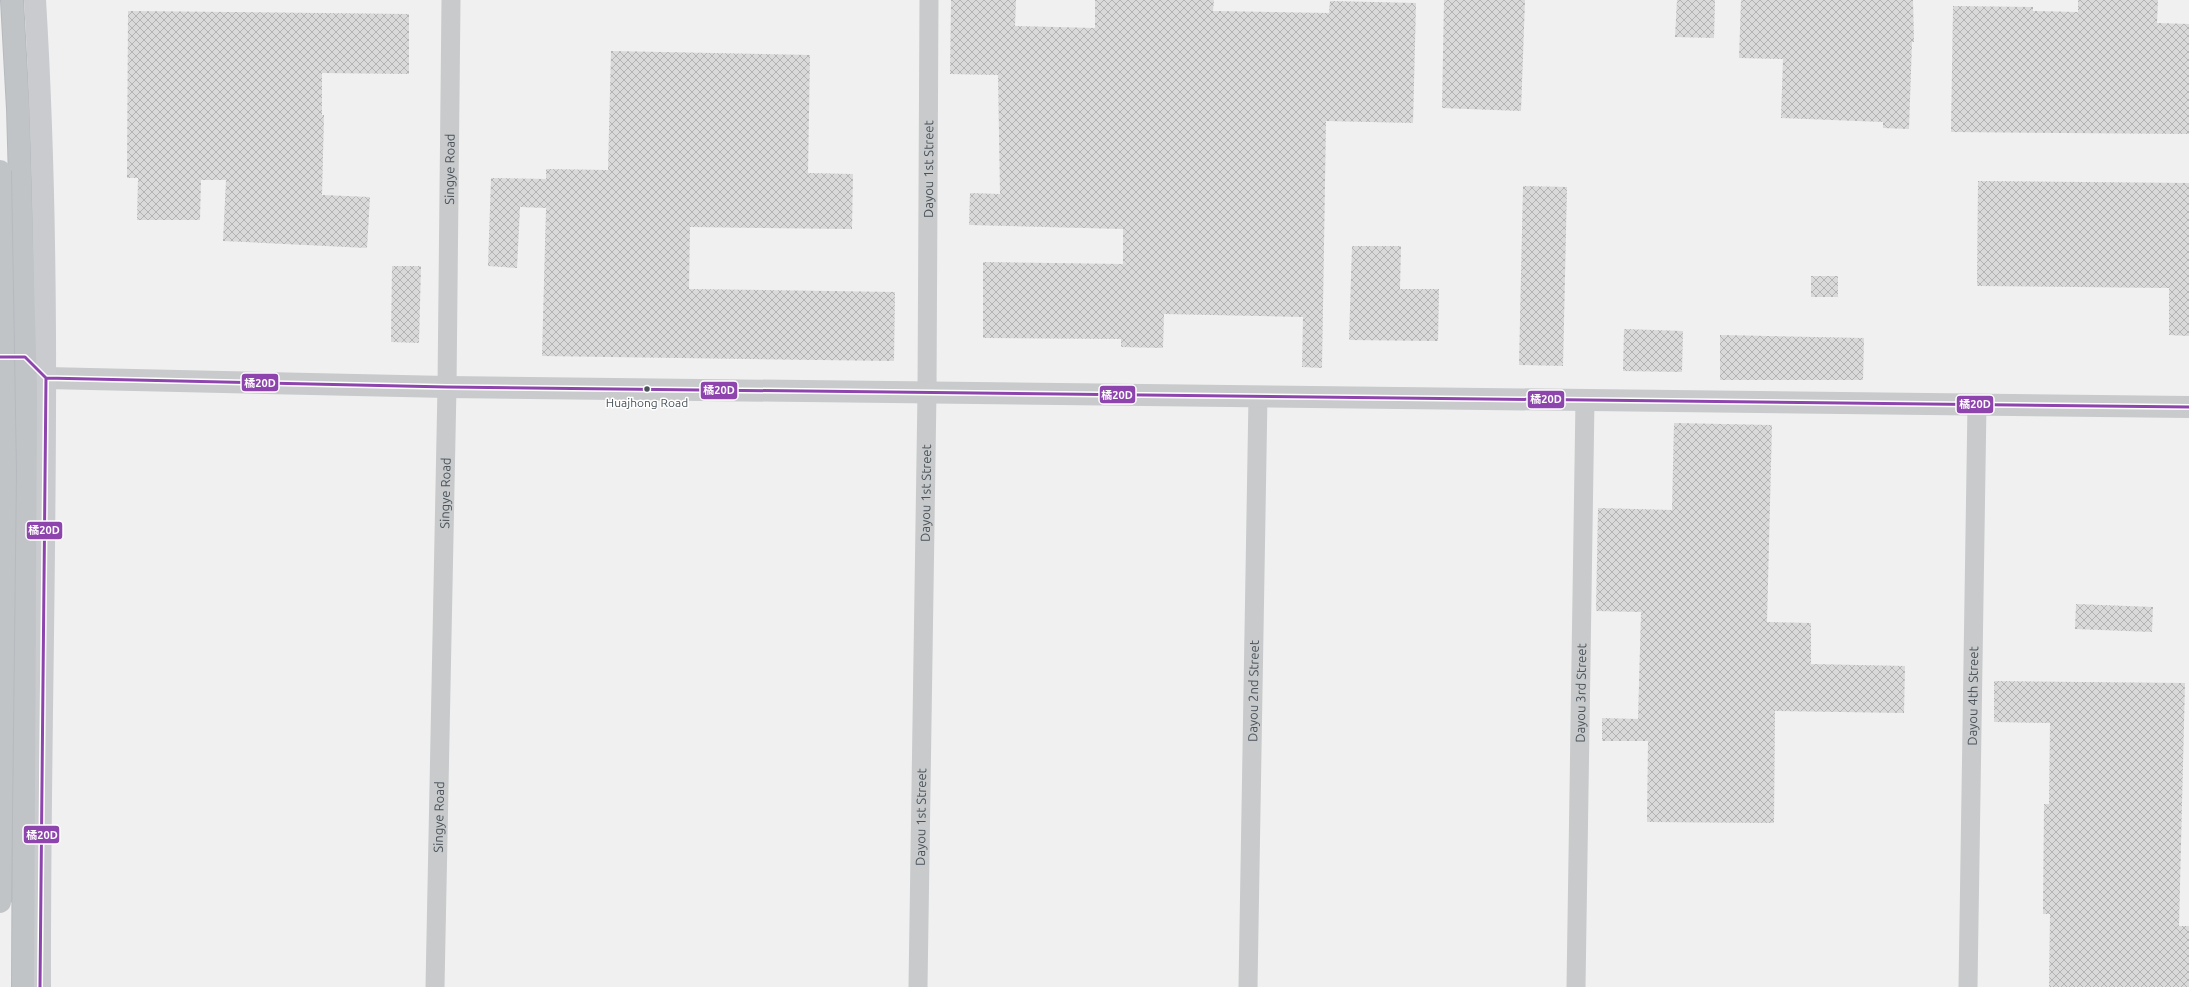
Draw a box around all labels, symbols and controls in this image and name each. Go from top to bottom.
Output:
street label: Dayou 1st Street [921,120,935,218]
street label: Singye Road [442,133,457,205]
line badge: 橘20D [241,373,279,392]
text: 橘20D [244,377,276,389]
line badge: 橘20D [700,381,738,400]
marker: Huajhong Road [642,384,652,394]
text: 橘20D [703,384,735,396]
line badge: 橘20D [1099,385,1136,404]
text: 橘20D [1101,389,1133,401]
line badge: 橘20D [1527,390,1565,409]
text: 橘20D [1530,393,1562,405]
line badge: 橘20D [1956,395,1994,414]
place label: Huajhong Road [606,396,688,409]
text: 橘20D [1959,398,1991,410]
street label: Dayou 1st Street [918,444,933,542]
street label: Singye Road [437,457,453,529]
line badge: 橘20D [26,521,63,540]
text: 橘20D [28,524,60,536]
street label: Dayou 2nd Street [1245,640,1261,742]
street label: Dayou 3rd Street [1573,643,1588,743]
street label: Dayou 4th Street [1965,646,1980,746]
street label: Dayou 1st Street [913,768,928,866]
street label: Singye Road [431,781,446,853]
line badge: 橘20D [23,825,60,844]
text: 橘20D [26,829,58,841]

